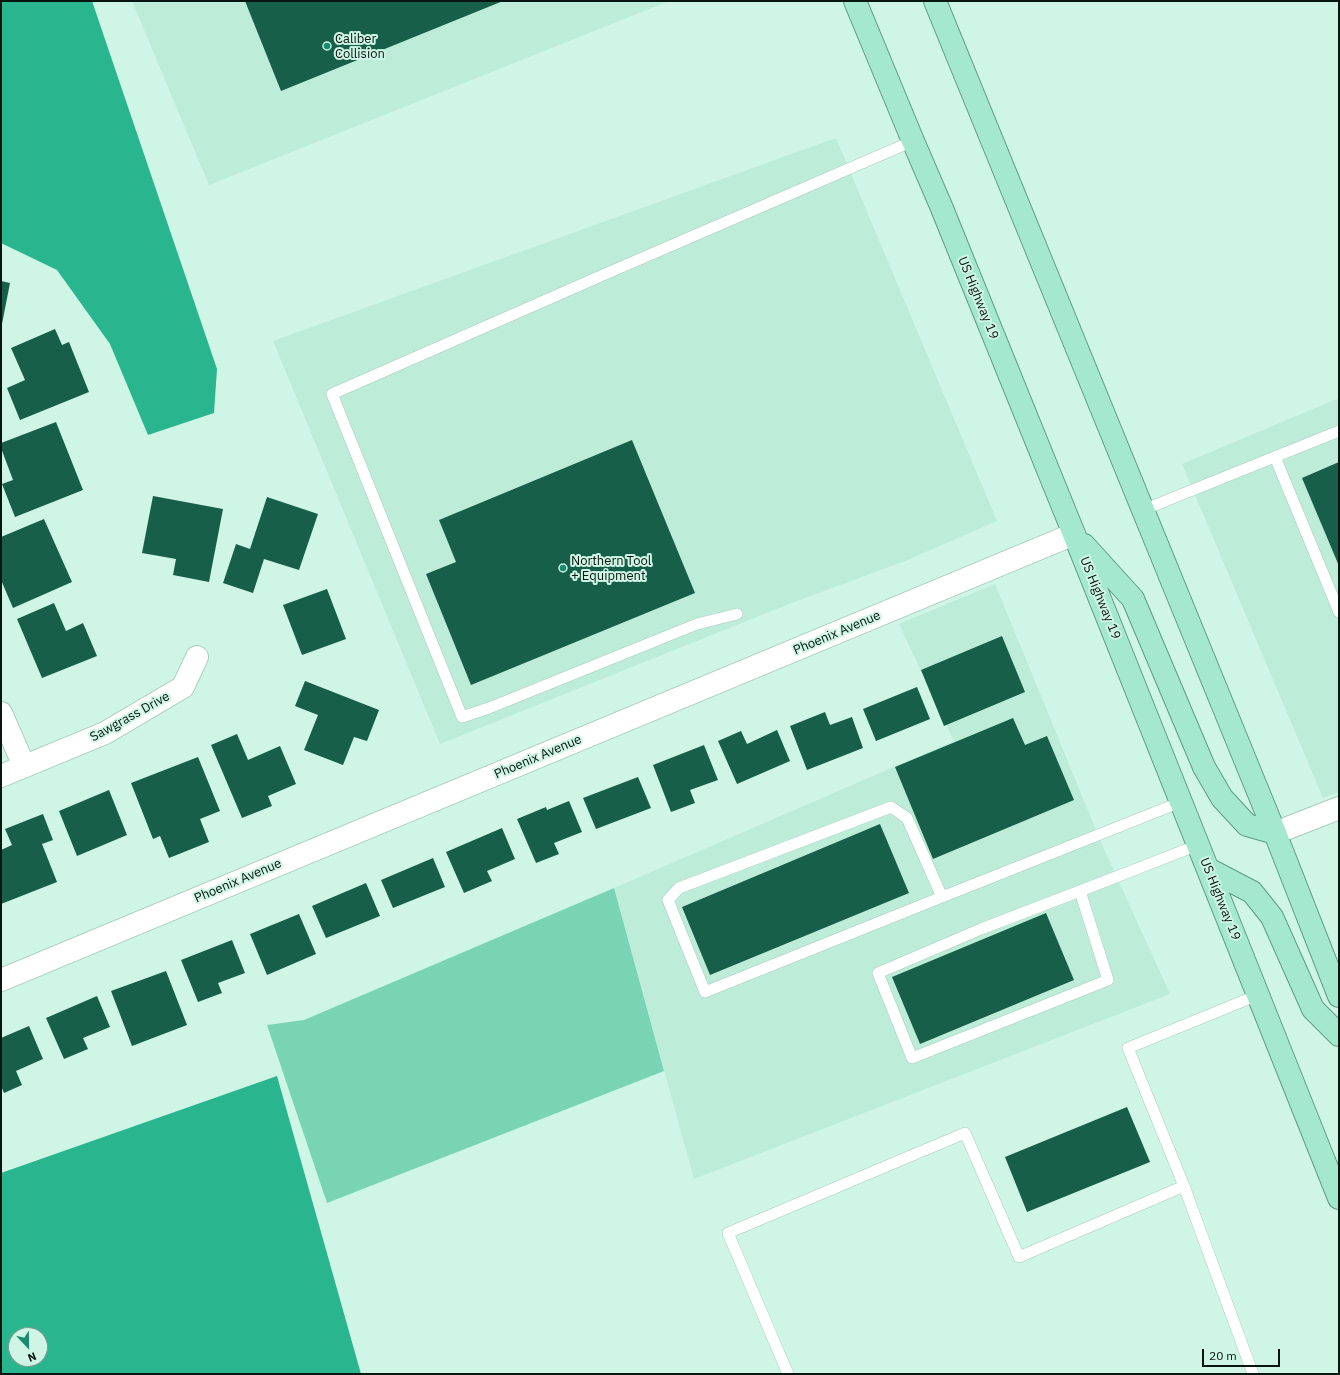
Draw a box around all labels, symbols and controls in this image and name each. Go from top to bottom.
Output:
place label: Caliber Collision [335,31,385,62]
marker: Caliber Collision [322,41,332,51]
street label: US Highway 19 [954,254,1002,342]
place label: Northern Tool + Equipment [571,553,651,584]
street label: US Highway 19 [1076,554,1124,642]
marker: Northern Tool + Equipment [558,563,568,573]
street label: Phoenix Avenue [791,608,883,658]
street label: Sawgrass Drive [87,689,173,745]
street label: Phoenix Avenue [492,732,584,782]
street label: US Highway 19 [1196,855,1244,943]
street label: Phoenix Avenue [192,856,284,906]
north arrow [8,1327,48,1367]
scale bar [1204,1341,1282,1367]
text: 20 m [1209,1348,1237,1363]
text: N [26,1349,38,1365]

